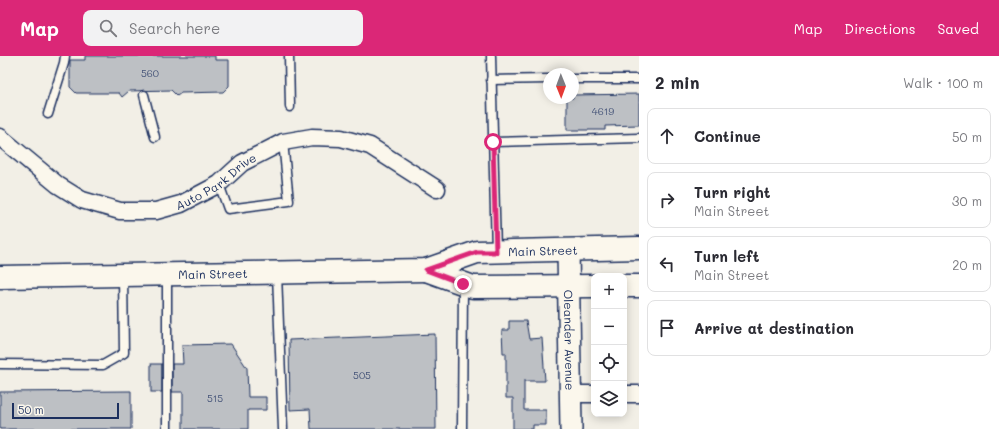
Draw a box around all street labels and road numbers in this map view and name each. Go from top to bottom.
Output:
street label: Auto Park Drive [174,149,259,213]
street label: Main Street [508,242,578,259]
street label: Main Street [178,265,248,282]
street label: Oleander Avenue [561,290,578,390]

